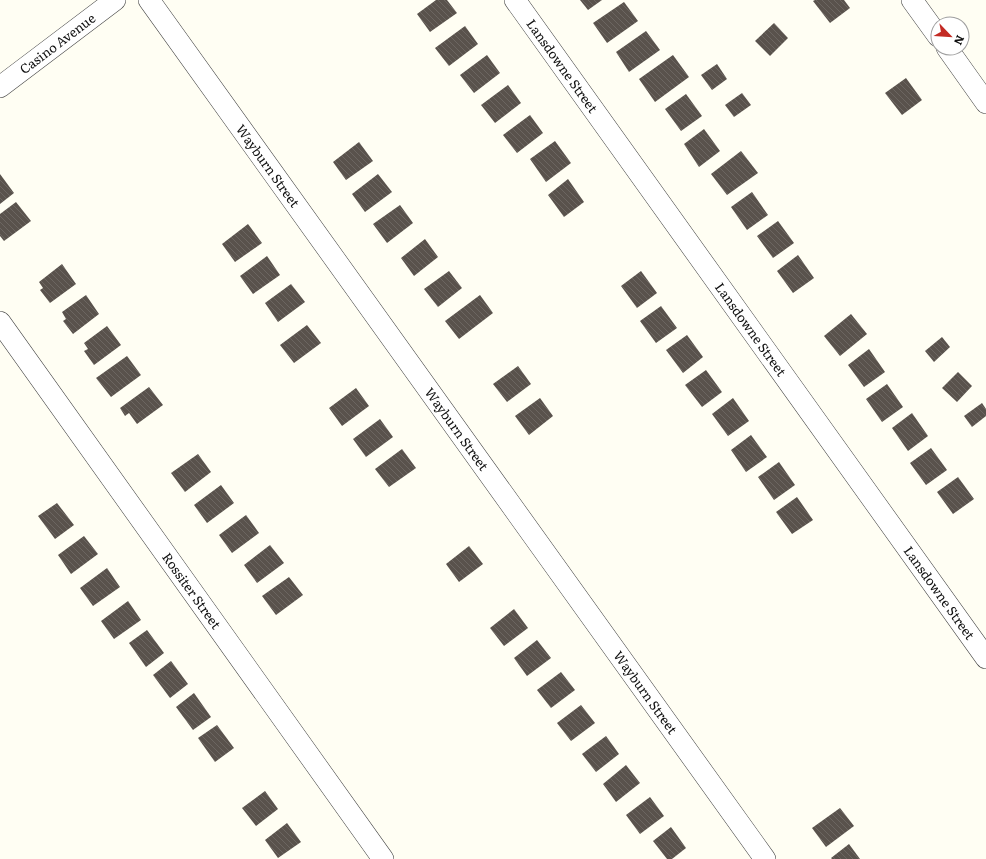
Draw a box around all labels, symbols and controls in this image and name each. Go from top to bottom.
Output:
street label: Casino Avenue [15,8,99,78]
street label: Lansdowne Street [522,15,603,117]
north arrow [930,16,970,56]
text: N [951,33,969,48]
street label: Wayburn Street [232,120,305,212]
street label: Lansdowne Street [711,278,792,380]
street label: Wayburn Street [421,383,494,475]
street label: Lansdowne Street [900,542,980,644]
street label: Rossiter Street [158,548,226,633]
street label: Wayburn Street [610,647,683,738]

